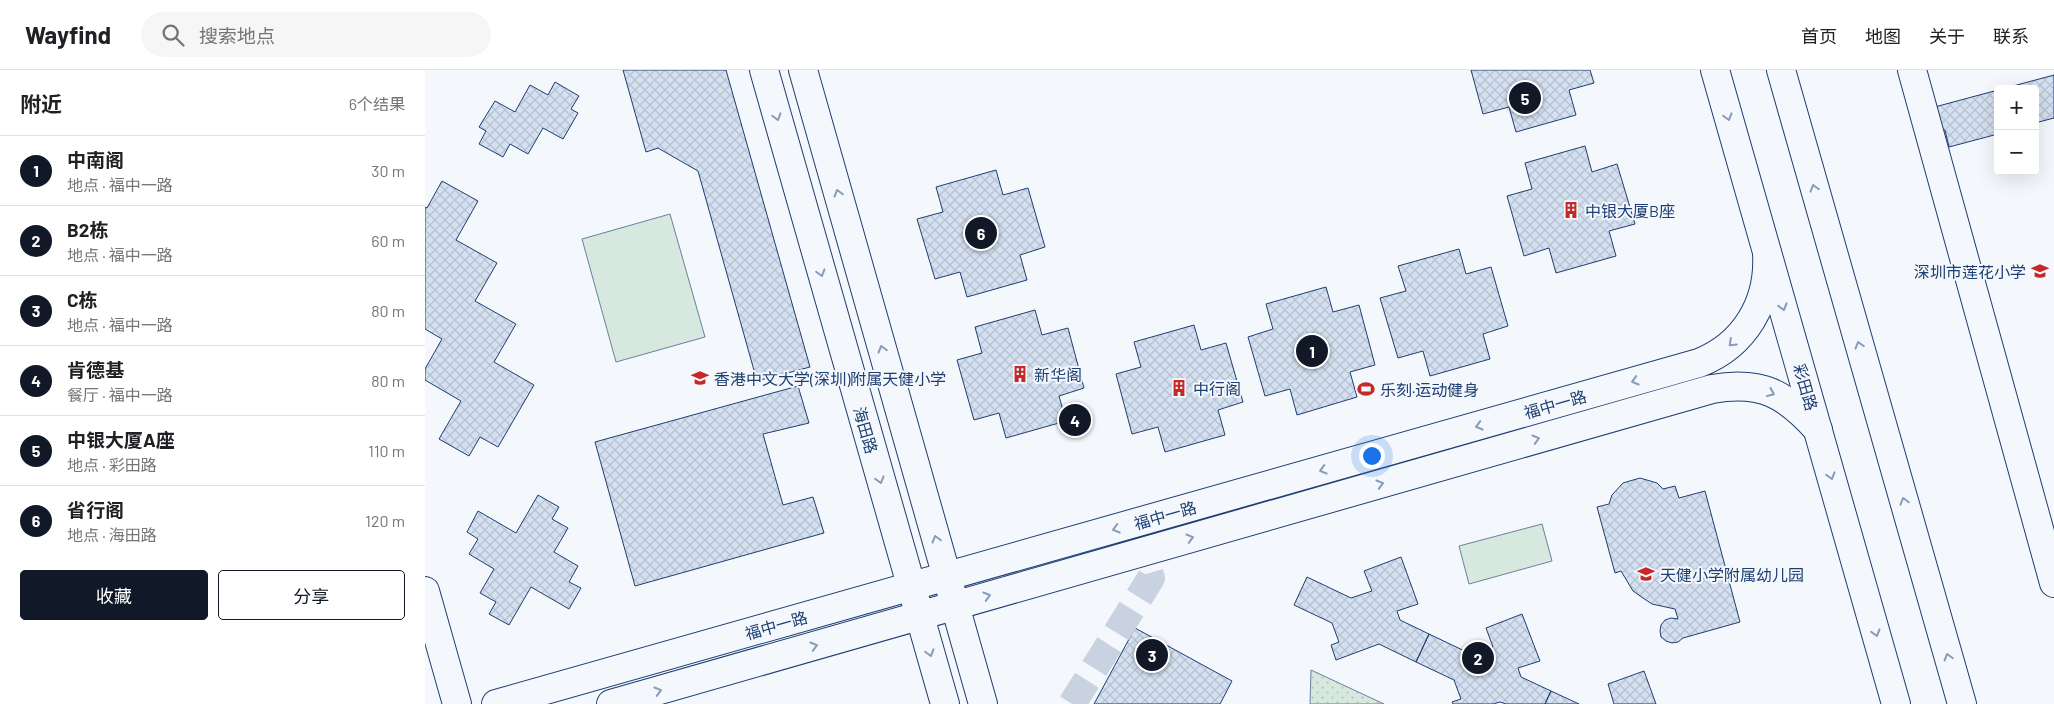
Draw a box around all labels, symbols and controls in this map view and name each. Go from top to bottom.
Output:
search box [141,12,491,57]
text: Wayfind [25,20,111,49]
icon: search [159,21,187,49]
text: 搜索地点 [199,24,275,47]
text: 首页 [1801,25,1837,47]
text: 地图 [1865,25,1901,47]
text: 关于 [1929,25,1965,47]
text: 联系 [1993,25,2029,47]
pin: 5 [1509,79,1541,117]
map controls [1994,85,2039,175]
button: + [1994,85,2039,130]
text: 附近 [20,91,62,116]
text: 6个结果 [349,94,405,113]
one-way arrow [771,112,781,120]
one-way arrow [1723,112,1733,120]
button: − [1994,130,2039,175]
text: 中南阁 [67,148,124,171]
text: 1 [33,161,39,180]
text: 30 m [371,161,405,180]
text: 地点 · 福中一路 [67,175,173,194]
one-way arrow [1810,185,1820,193]
one-way arrow [833,190,843,198]
building icon: 中银大厦B座 [1561,200,1581,220]
place label: 中银大厦B座 [1585,201,1675,220]
pin: 6 [965,214,997,252]
text: B2栋 [67,218,108,241]
text: 2 [32,231,40,250]
text: 60 m [371,231,405,250]
text: 地点 · 福中一路 [67,245,173,264]
school or university icon: 深圳市莲花小学 [2030,261,2050,281]
place label: 深圳市莲花小学 [1914,262,2026,281]
one-way arrow [816,269,826,277]
text: C栋 [67,288,98,311]
text: 3 [32,301,40,320]
text: 80 m [371,301,405,320]
one-way arrow [1777,302,1787,310]
text: 地点 · 福中一路 [67,315,173,334]
pin: 1 [1296,332,1328,370]
one-way arrow [1729,337,1738,346]
one-way arrow [1854,340,1865,349]
one-way arrow [878,346,888,354]
text: 肯德基 [67,358,124,381]
street label: 彩田路 [1790,361,1822,413]
building icon: 新华阁 [1010,364,1030,384]
place label: 新华阁 [1034,365,1082,384]
school or university icon: 香港中文大学(深圳)附属天健小学 [690,368,710,388]
place label: 香港中文大学(深圳)附属天健小学 [714,369,946,388]
text: 4 [31,371,41,390]
text: 80 m [371,371,405,390]
one-way arrow [1632,376,1640,386]
building icon: 中行阁 [1169,378,1189,398]
place label: 中行阁 [1193,379,1241,398]
sports icon: 乐刻·运动健身 [1356,379,1376,399]
place label: 乐刻·运动健身 [1380,380,1479,399]
text: 餐厅 · 福中一路 [67,385,173,404]
street label: 福中一路 [1522,386,1588,422]
one-way arrow [1766,386,1775,397]
pin: 4 [1059,401,1091,439]
street label: 海田路 [850,404,882,456]
one-way arrow [1475,420,1484,430]
text: 中银大厦A座 [67,428,175,451]
one-way arrow [1532,434,1540,444]
text: 5 [32,441,40,460]
text: 110 m [368,441,405,460]
your location [1359,443,1385,469]
text: 地点 · 彩田路 [67,455,157,474]
one-way arrow [1318,464,1327,475]
one-way arrow [1826,472,1836,480]
one-way arrow [875,475,885,483]
one-way arrow [1376,479,1384,489]
street label: 福中一路 [1132,497,1198,533]
one-way arrow [1899,497,1909,505]
text: 省行阁 [67,498,124,521]
text: 6 [32,511,40,530]
text: 120 m [365,511,405,530]
one-way arrow [1112,523,1120,533]
text: 地点 · 海田路 [67,525,157,544]
one-way arrow [1186,533,1195,544]
one-way arrow [932,536,942,544]
school or university icon: 天健小学附属幼儿园 [1636,564,1656,584]
place label: 天健小学附属幼儿园 [1660,565,1804,584]
button: 收藏 [20,570,208,620]
button: 分享 [218,570,405,620]
one-way arrow [983,592,991,602]
street label: 福中一路 [743,607,809,643]
one-way arrow [1870,628,1880,636]
pin: 3 [1136,636,1168,674]
pin: 2 [1462,639,1494,677]
one-way arrow [810,641,818,651]
one-way arrow [924,648,934,657]
one-way arrow [1944,654,1954,662]
one-way arrow [654,686,662,696]

